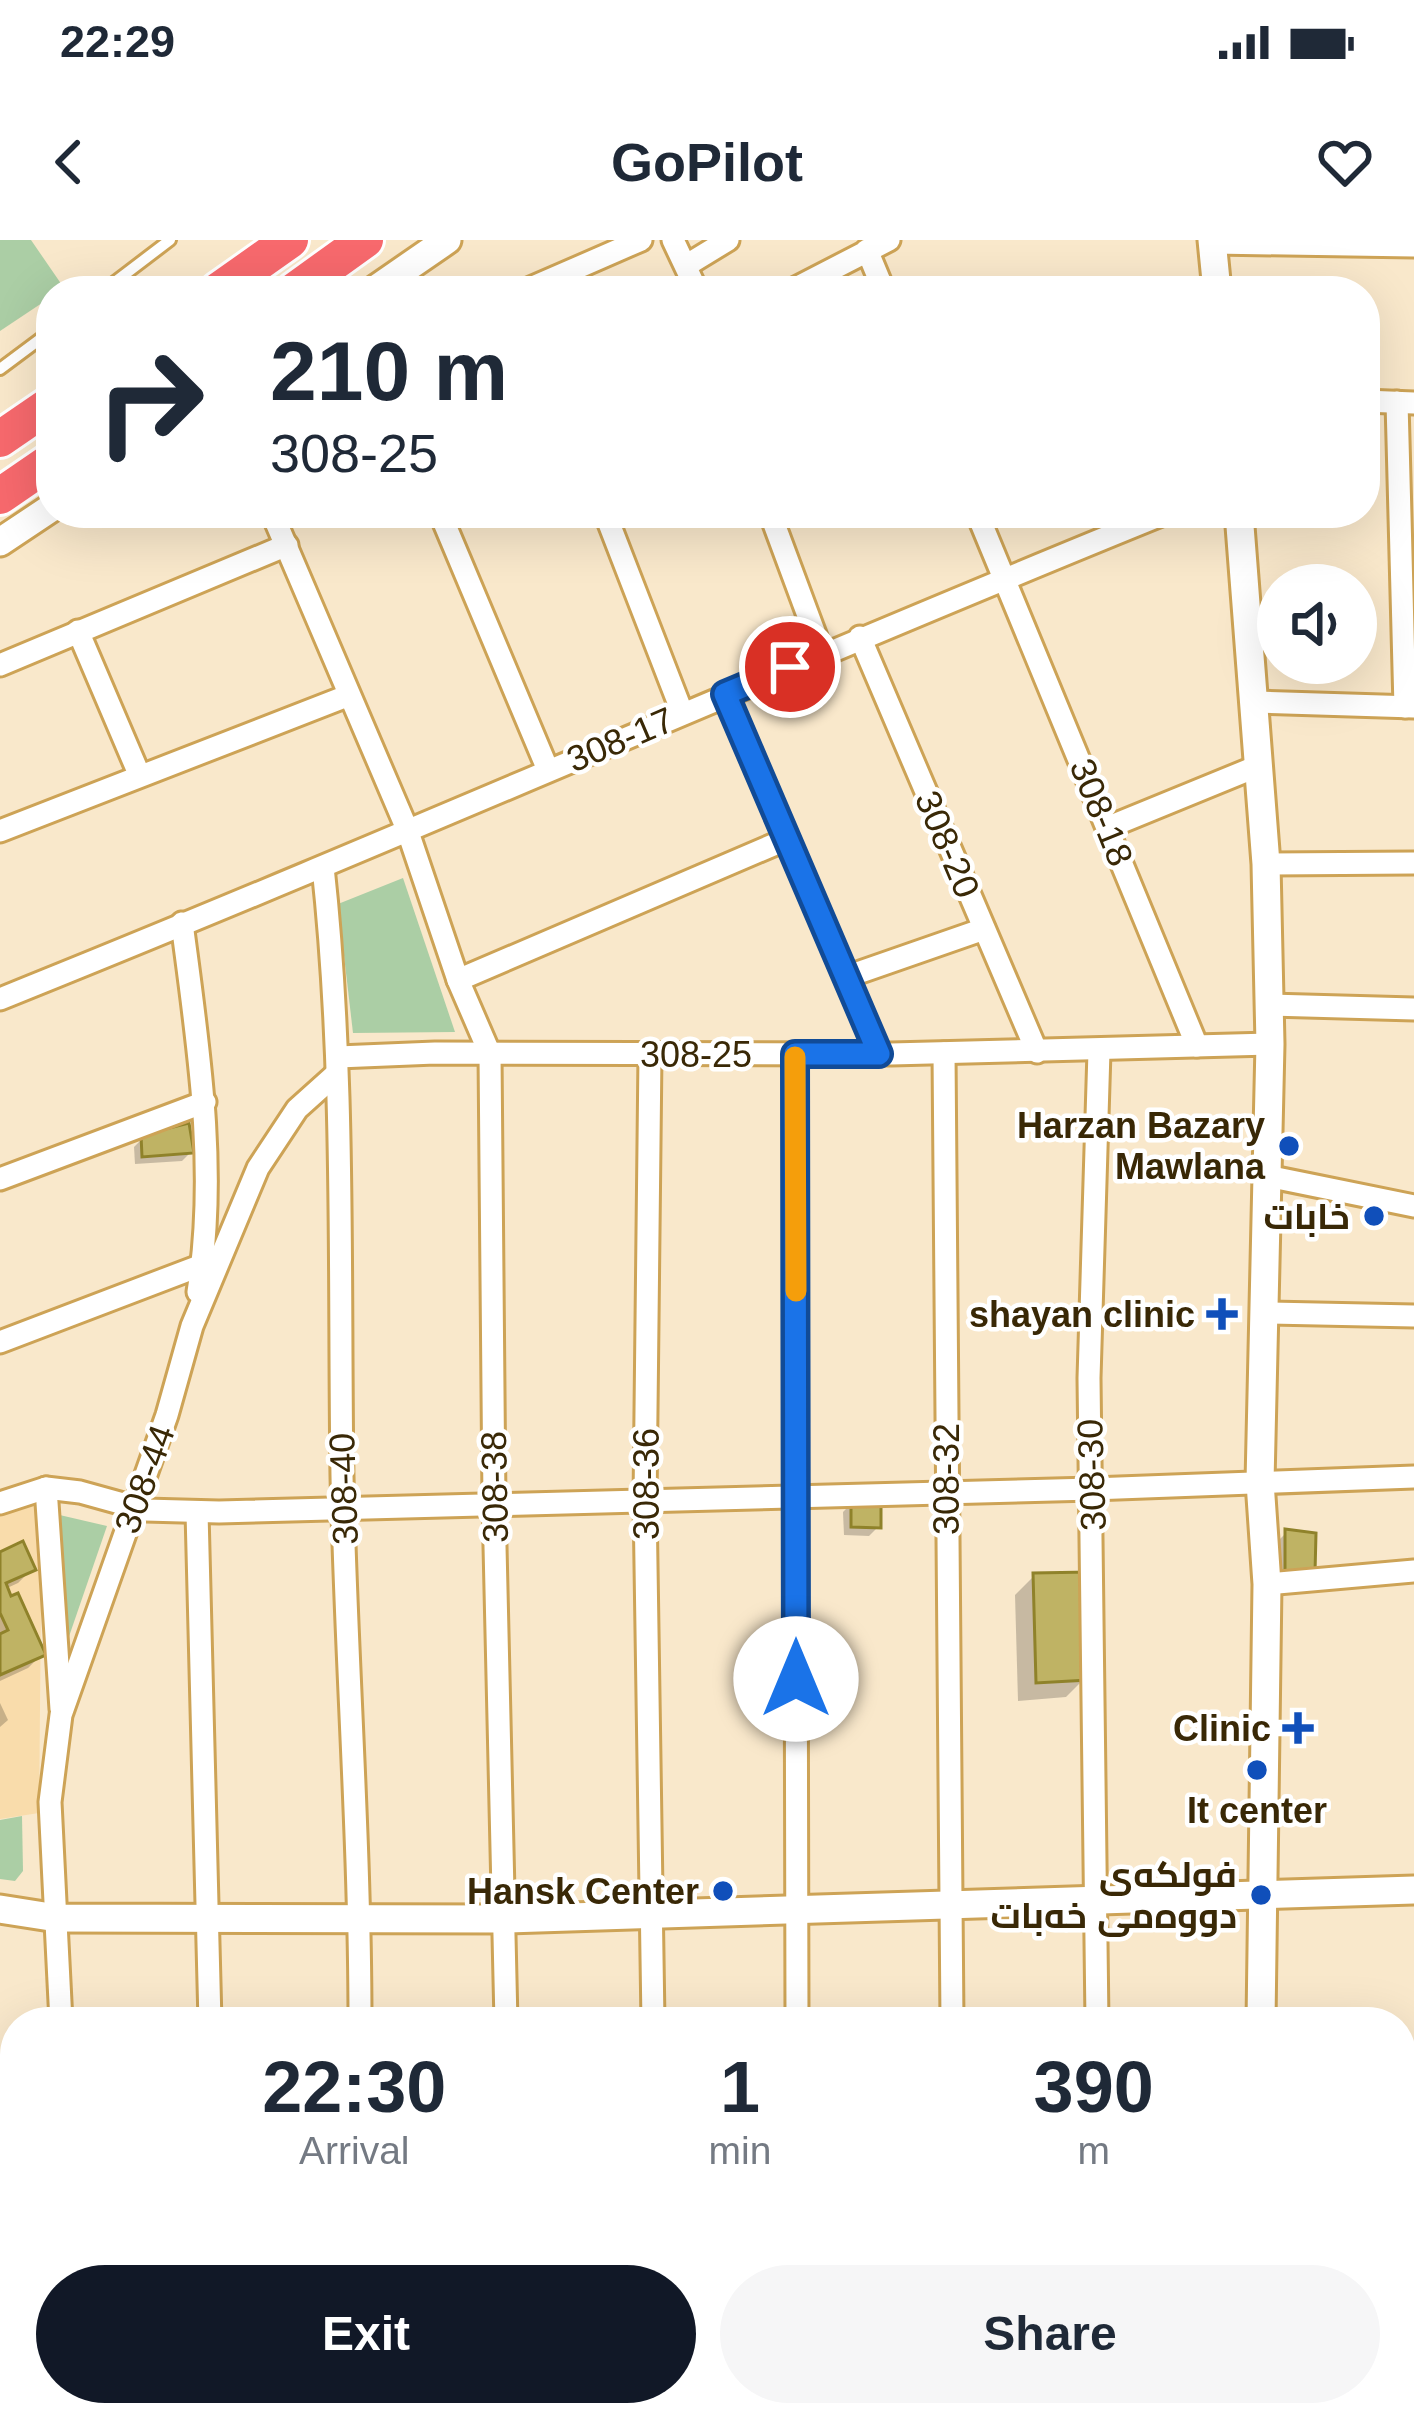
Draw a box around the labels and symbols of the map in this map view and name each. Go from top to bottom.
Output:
pin [739,616,841,718]
street label: 308-17 [561,699,680,780]
street label: 308-18 [1062,753,1142,872]
street label: 308-20 [907,785,988,904]
street label: 308-25 [640,1034,752,1075]
place label: Harzan Bazary Mawlana [1017,1105,1266,1187]
marker: Harzan Bazary Mawlana [1276,1133,1302,1159]
place label: خابات [1264,1196,1350,1237]
marker: خابات [1361,1203,1387,1229]
place label: shayan clinic [969,1294,1195,1335]
marker: shayan clinic [1206,1298,1238,1330]
street label: 308-30 [1069,1418,1114,1532]
street label: 308-44 [106,1419,183,1539]
street label: 308-32 [926,1423,967,1535]
street label: 308-36 [626,1428,667,1540]
street label: 308-38 [473,1431,516,1543]
street label: 308-40 [321,1432,366,1546]
position arrow [733,1616,859,1742]
place label: Clinic [1173,1708,1271,1749]
marker: Clinic [1282,1712,1314,1744]
marker: It center [1244,1757,1270,1783]
place label: It center [1187,1790,1327,1831]
place label: فولکه‌ی دووه‌می خه‌بات [991,1854,1237,1937]
place label: Hansk Center [467,1871,699,1912]
marker: Hansk Center [710,1878,736,1904]
marker: فولکه‌ی دووه‌می خه‌بات [1248,1882,1274,1908]

